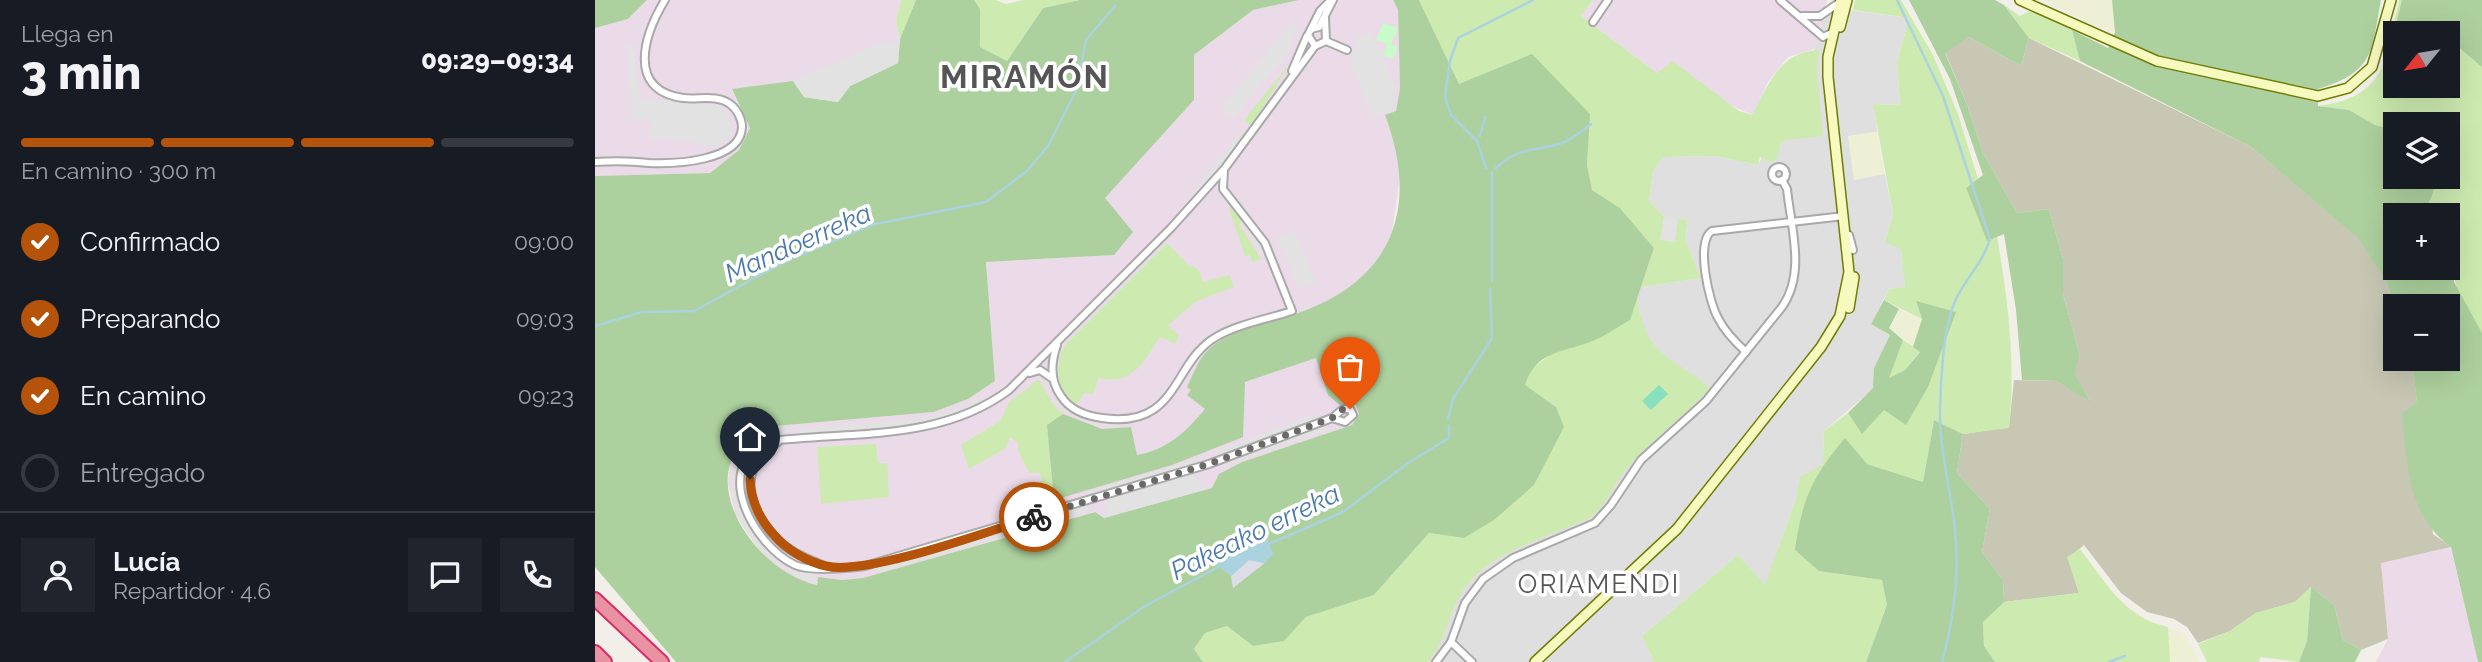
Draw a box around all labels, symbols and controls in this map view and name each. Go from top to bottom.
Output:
text: Llega en [21,20,114,47]
north arrow [2383,21,2461,98]
map controls [2383,21,2460,371]
text: 09:29–09:34 [421,45,574,75]
text: 3 min [21,46,141,100]
district label: MIRAMÓN [940,58,1110,95]
button: layers [2383,112,2460,189]
text: En camino · 300 m [21,157,216,184]
water label: Mandoerreka [720,197,876,289]
button: + [2383,203,2460,280]
icon: check [21,223,59,261]
text: Confirmado [80,227,220,257]
text: 09:00 [514,228,574,255]
button: − [2383,294,2460,371]
icon: check [21,300,59,338]
text: Preparando [80,304,220,334]
text: 09:03 [516,305,574,332]
pin [1320,337,1380,409]
icon: bag [1331,348,1369,386]
icon: check [21,377,59,415]
text: En camino [80,381,206,411]
text: 09:23 [518,382,574,409]
pin [720,407,780,479]
icon: home [731,418,769,456]
text: Entregado [80,458,205,488]
water label: Pakeako erreka [1166,478,1344,586]
courier [999,482,1069,552]
icon: bike [1015,498,1053,536]
button: person [21,538,95,612]
button: chat [408,538,482,612]
button: phone [500,538,574,612]
text: Lucía [113,547,180,577]
district label: ORIAMENDI [1518,569,1680,599]
text: Repartidor · 4.6 [113,577,271,604]

